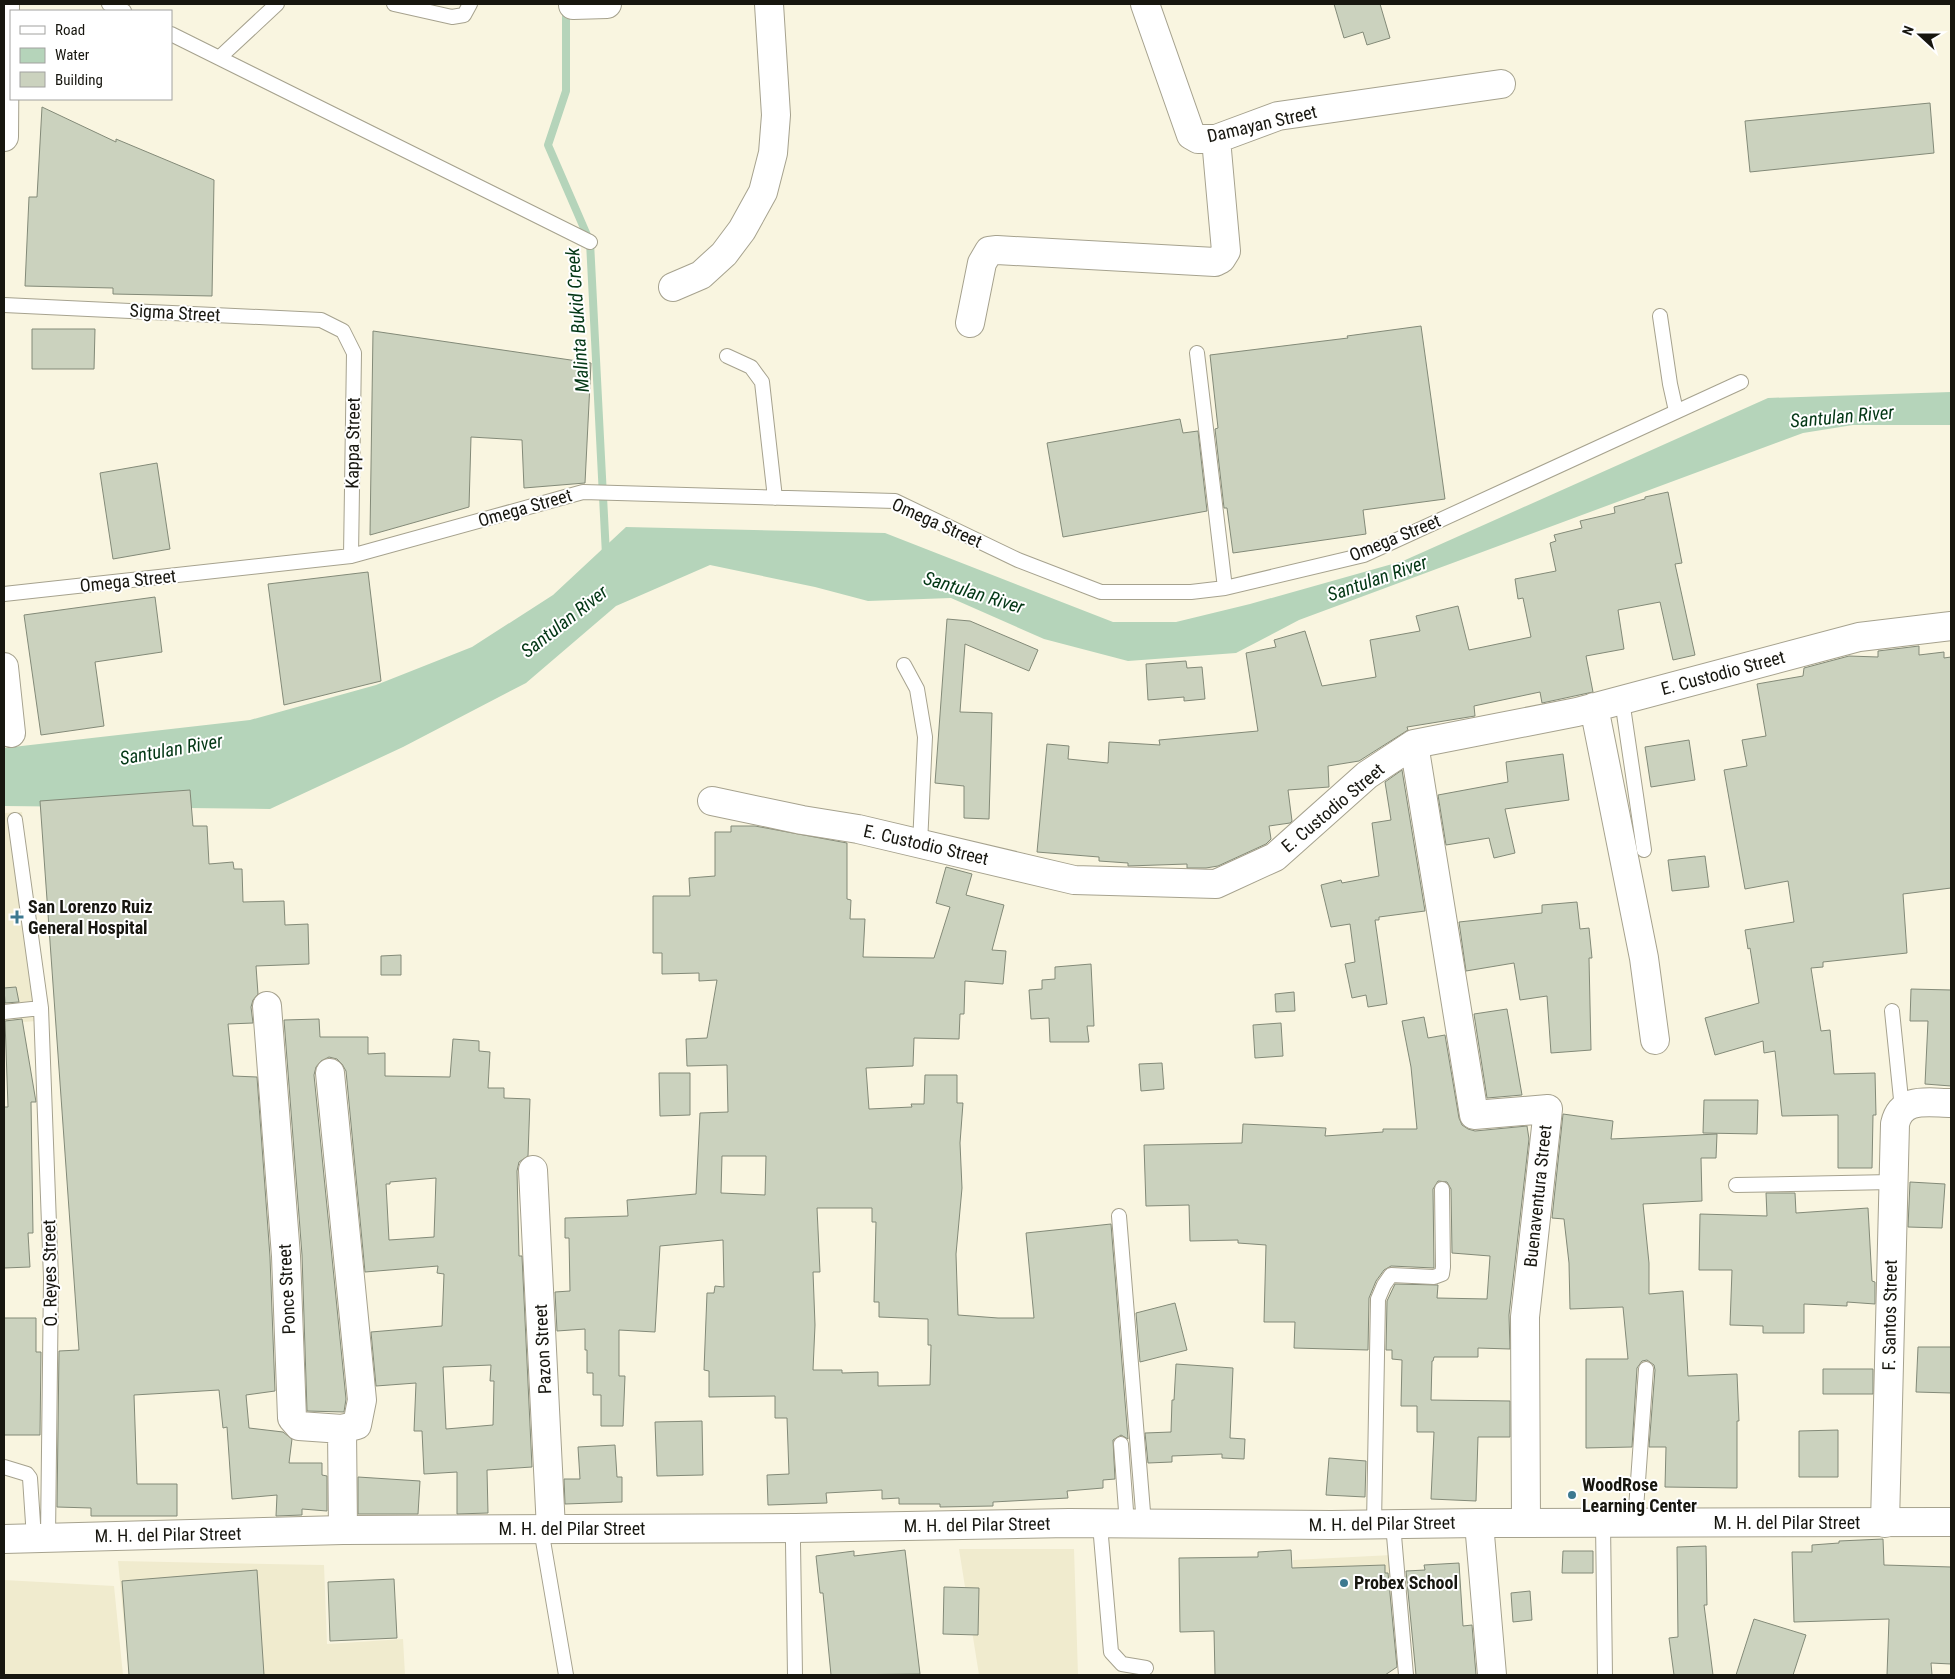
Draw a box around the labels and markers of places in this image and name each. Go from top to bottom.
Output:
place label: San Lorenzo Ruiz General Hospital [28,896,153,938]
marker: San Lorenzo Ruiz General Hospital [10,910,24,924]
place label: WoodRose Learning Center [1582,1474,1697,1516]
marker: WoodRose Learning Center [1566,1489,1578,1501]
place label: Probex School [1354,1572,1458,1593]
marker: Probex School [1338,1577,1350,1589]

